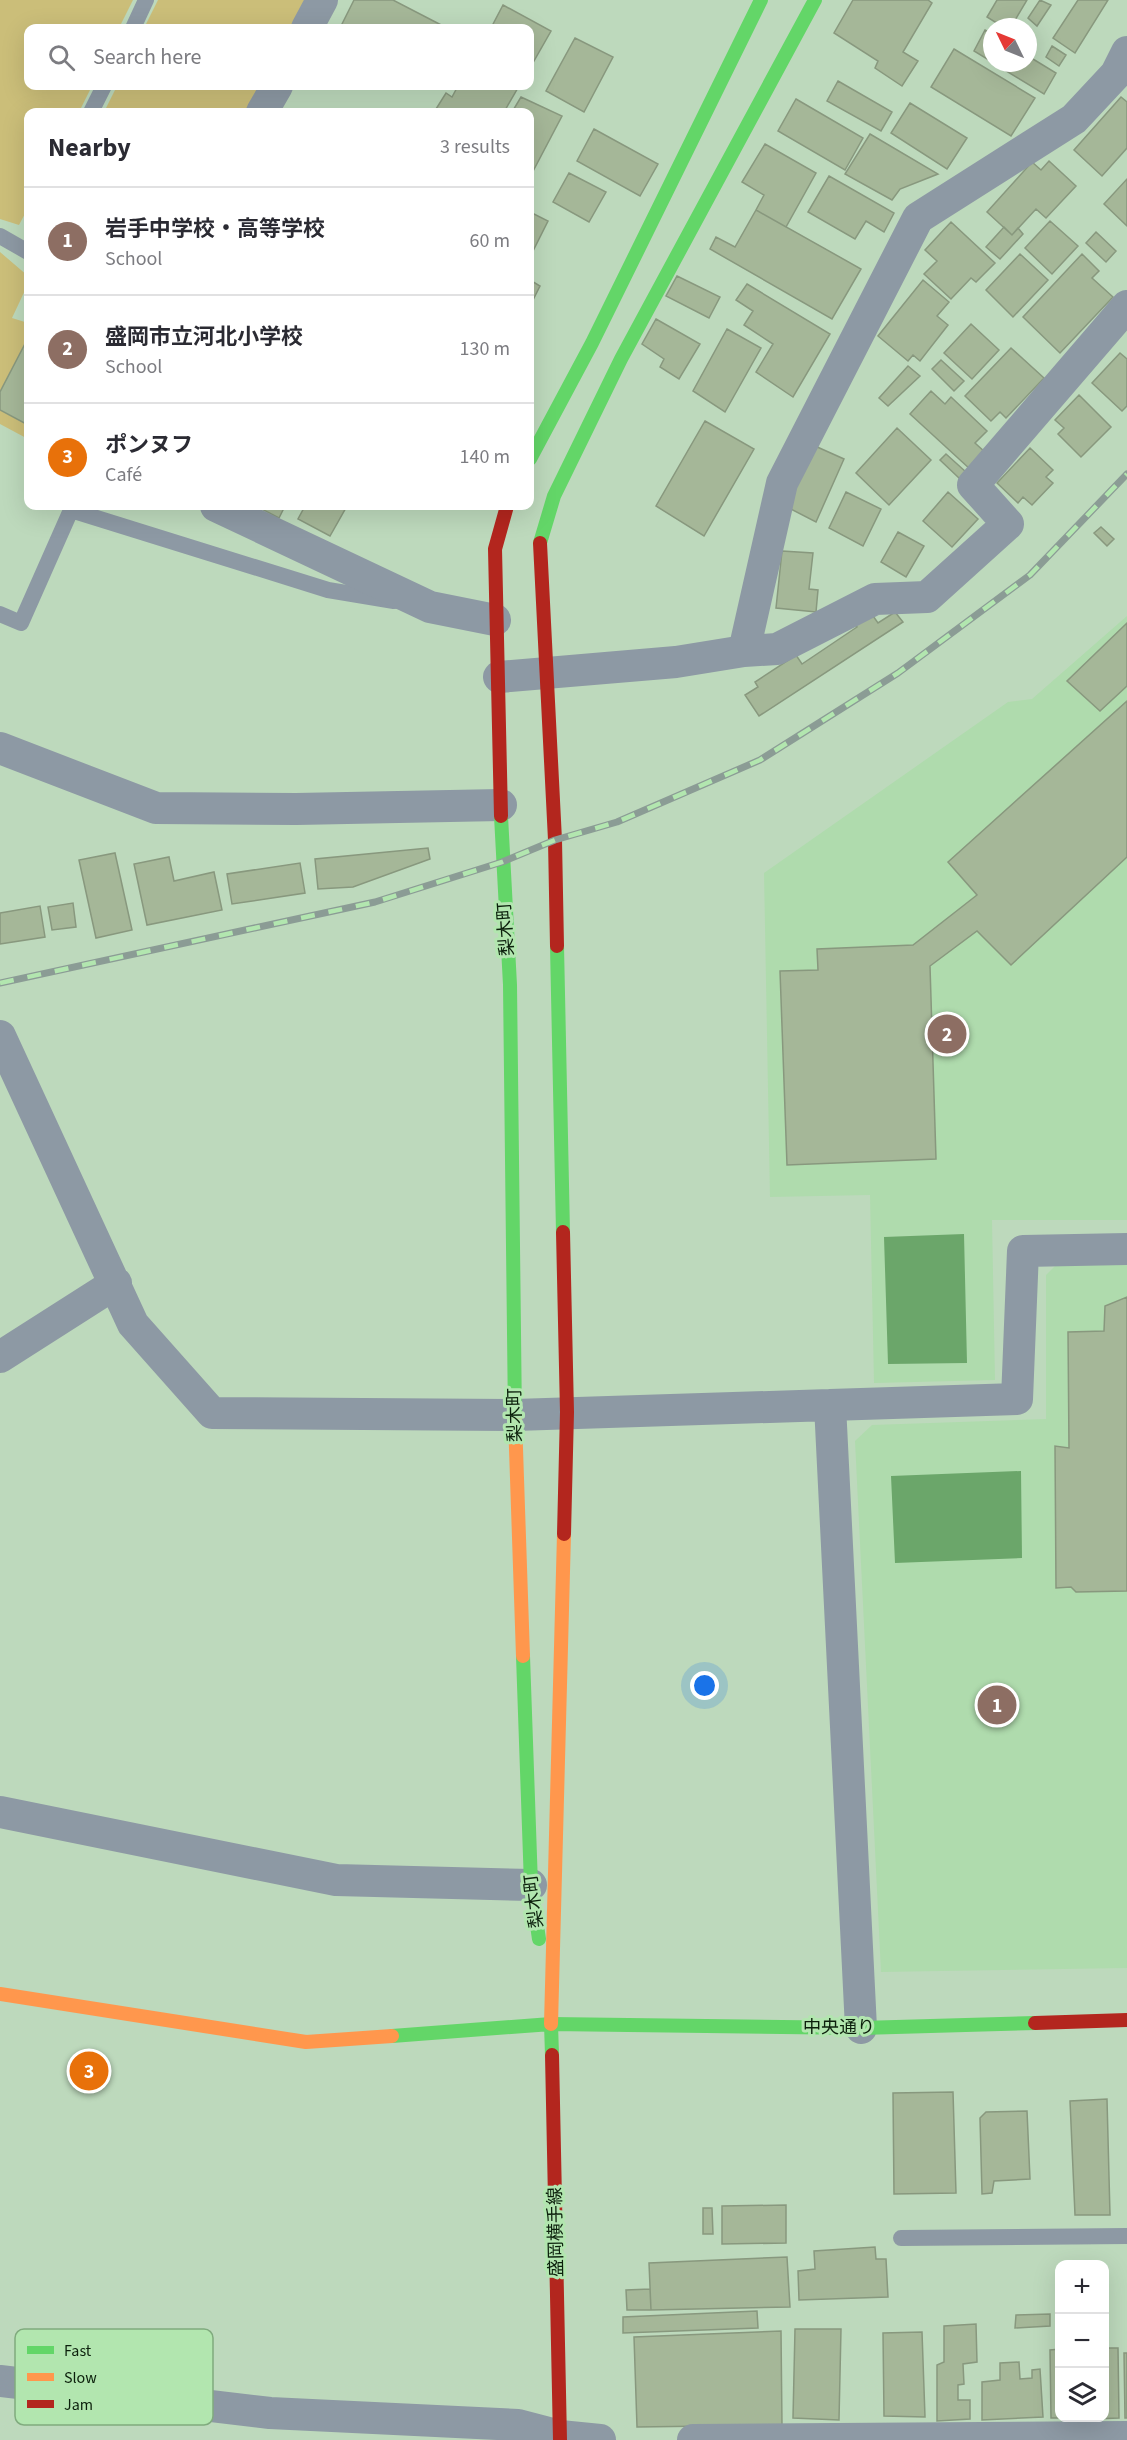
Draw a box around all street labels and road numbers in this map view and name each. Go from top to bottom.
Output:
street label: 梨木町 [492,901,520,957]
street label: 梨木町 [502,1388,528,1442]
street label: 梨木町 [518,1873,550,1929]
street label: 中央通り [803,2015,875,2040]
street label: 盛岡横手線 [543,2187,569,2277]

